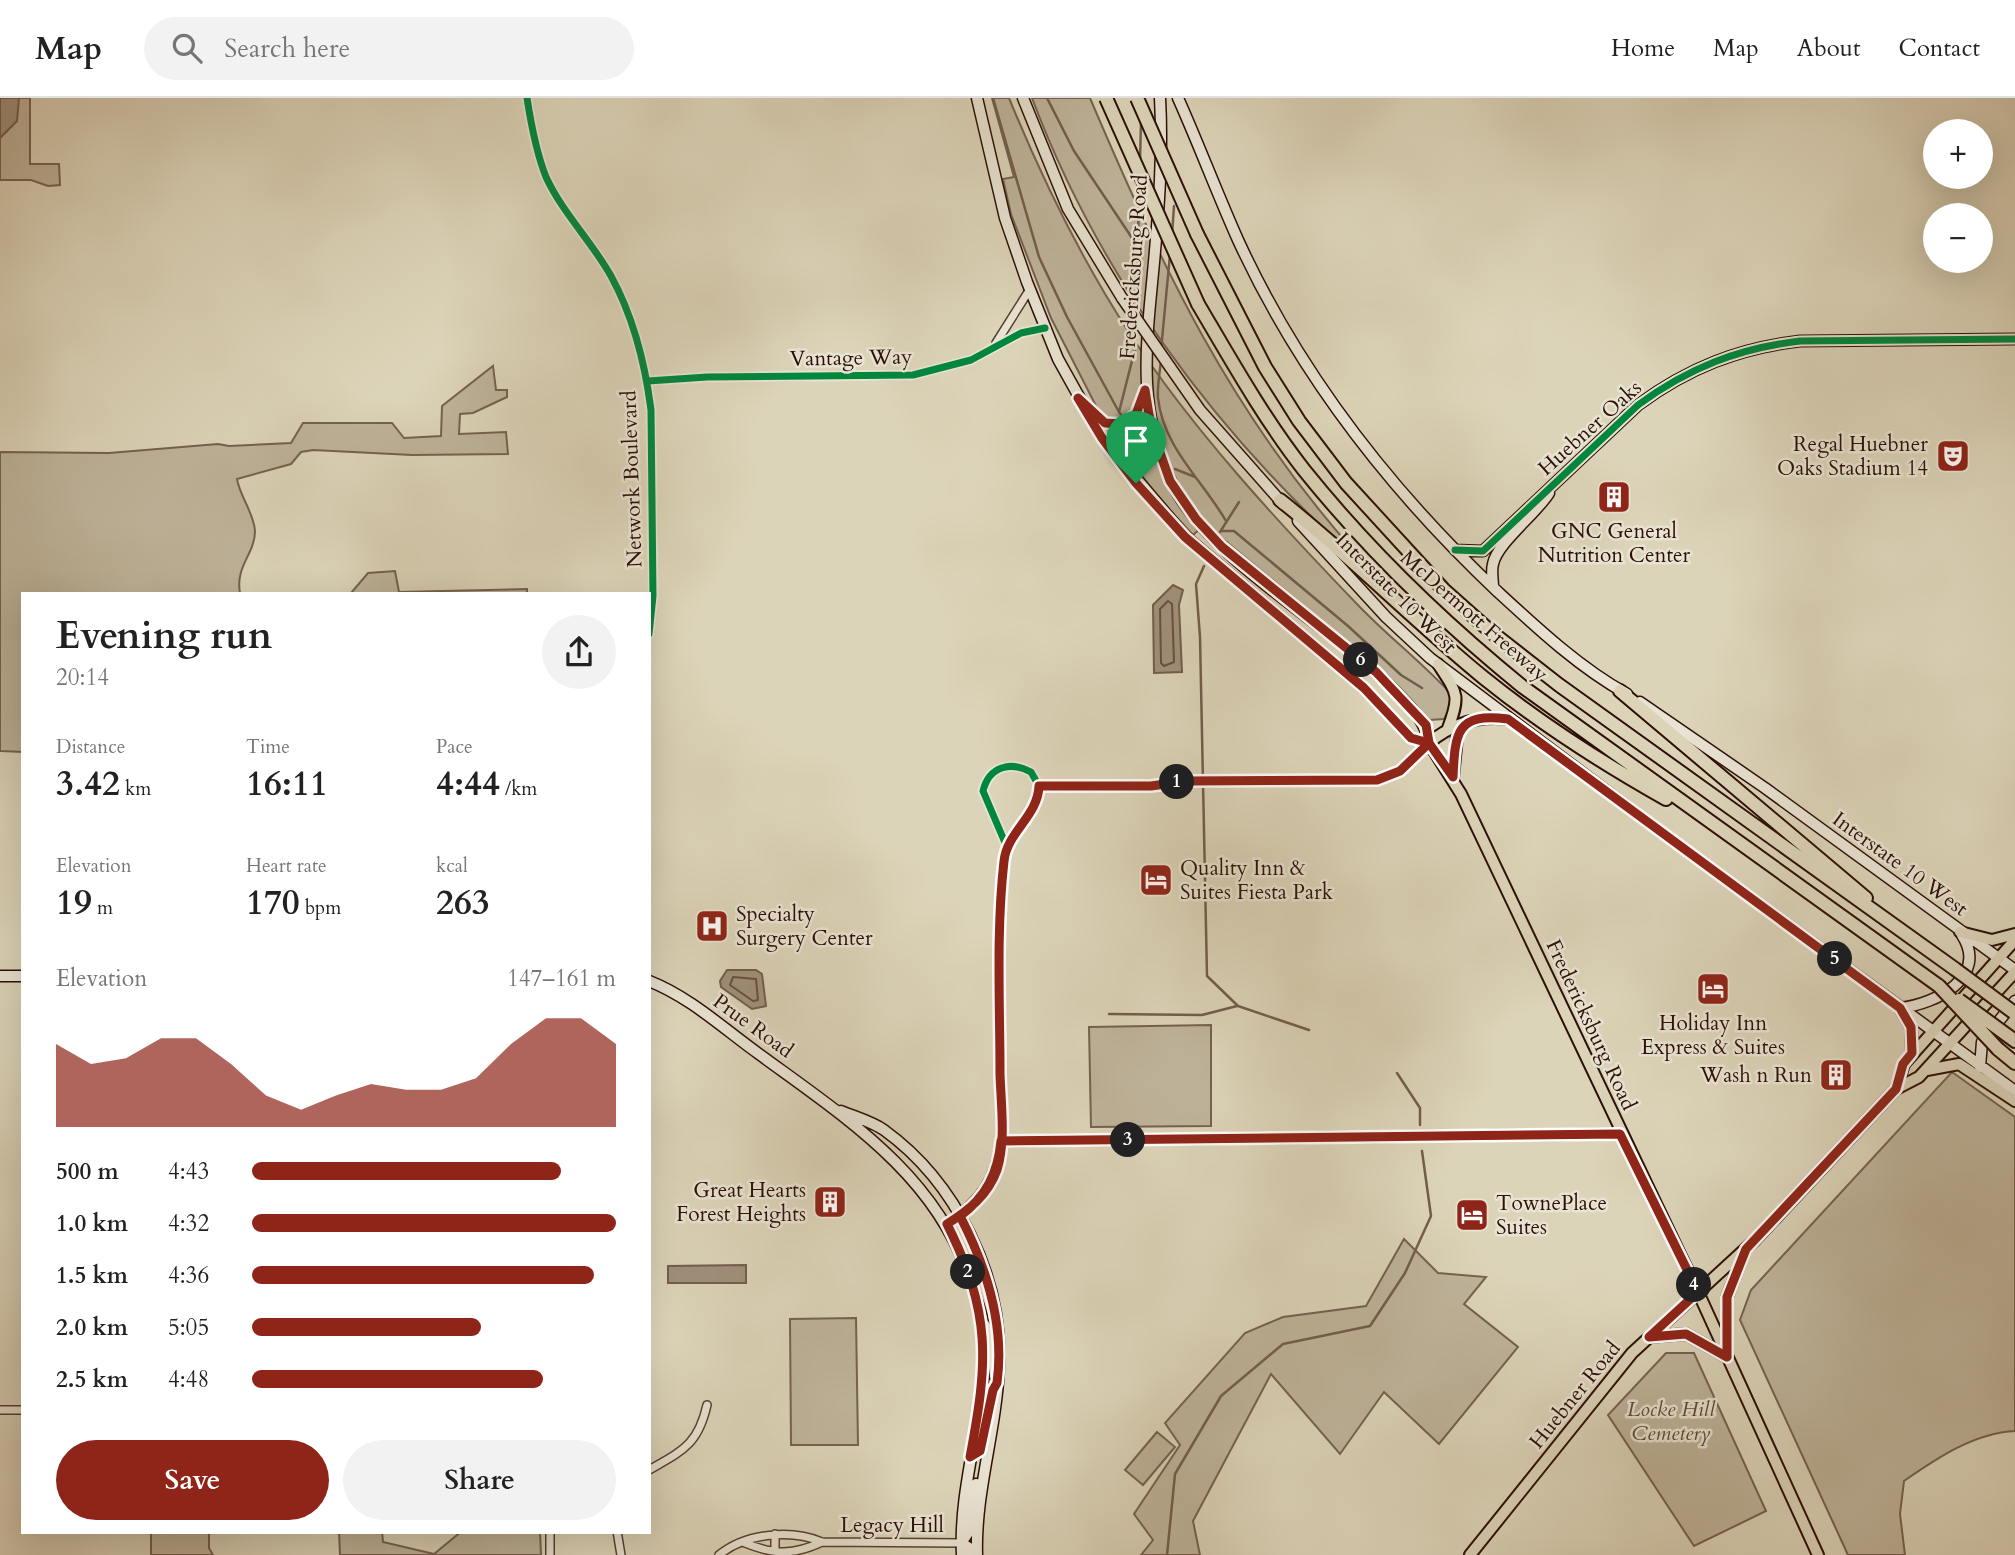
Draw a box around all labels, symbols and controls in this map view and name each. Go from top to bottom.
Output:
search box [144,17,634,80]
text: Map [35,26,102,71]
icon: search [168,29,206,67]
text: Search here [224,31,350,66]
text: Home [1611,32,1675,65]
text: Map [1713,32,1759,65]
text: About [1797,32,1861,65]
text: Contact [1899,32,1980,65]
map controls [1923,119,1993,273]
button: + [1923,119,1993,189]
street label: Fredericksburg Road [1113,174,1155,360]
button: − [1923,203,1993,273]
street label: Vantage Way [790,342,912,374]
street label: Huebner Oaks [1532,374,1648,482]
street label: Network Boulevard [614,390,650,568]
pin [1106,411,1166,483]
icon: arrive [1117,422,1155,460]
place label: Regal Huebner Oaks Stadium 14 [1777,430,1928,483]
theatre icon: Regal Huebner Oaks Stadium 14 [1934,437,1972,475]
building icon: GNC General Nutrition Center [1595,478,1633,516]
place label: GNC General Nutrition Center [1538,517,1691,570]
street label: Interstate 10 West [1329,526,1463,660]
street label: McDermott Freeway [1394,544,1554,688]
text: Evening run [56,610,272,662]
button: share [542,615,616,689]
pin: 6 [1344,642,1378,678]
text: 6 [1356,646,1365,672]
text: 20:14 [56,662,109,693]
text: Distance [56,734,125,760]
text: Time [246,734,290,760]
text: Pace [436,734,473,760]
text: 3.42 [56,760,120,808]
text: 16:11 [246,760,328,808]
text: 4:44 [436,760,500,808]
pin: 1 [1160,764,1194,800]
text: 1 [1172,768,1181,794]
text: km [120,776,151,802]
text: /km [500,776,537,802]
street label: Interstate 10 West [1826,805,1974,923]
text: Elevation [56,853,131,879]
text: Heart rate [246,853,327,879]
text: kcal [436,853,468,879]
place label: Quality Inn & Suites Fiesta Park [1180,854,1334,907]
hotel icon: Quality Inn & Suites Fiesta Park [1137,861,1175,899]
text: 19 [56,879,92,927]
text: 170 [246,879,300,927]
text: 263 [436,879,490,927]
text: m [92,895,113,921]
text: bpm [300,895,341,921]
place label: Specialty Surgery Center [736,900,873,953]
hospital icon: Specialty Surgery Center [693,907,731,945]
street label: Fredericksburg Road [1539,935,1643,1115]
pin: 5 [1818,942,1853,976]
text: 5 [1830,945,1839,971]
text: Elevation [56,963,147,994]
text: 147–161 m [507,963,616,994]
hotel icon: Holiday Inn Express & Suites [1694,970,1732,1008]
street label: Prue Road [707,987,799,1065]
place label: Holiday Inn Express & Suites [1641,1009,1785,1062]
building icon: Wash n Run [1817,1056,1855,1094]
place label: Wash n Run [1699,1061,1812,1090]
pin: 3 [1110,1122,1146,1158]
text: 3 [1123,1126,1132,1152]
text: 500 m [56,1156,119,1187]
text: 4:43 [168,1156,209,1187]
place label: Great Hearts Forest Heights [676,1176,806,1229]
building icon: Great Hearts Forest Heights [811,1183,849,1221]
place label: TownePlace Suites [1496,1189,1607,1242]
hotel icon: TownePlace Suites [1453,1196,1491,1234]
text: 1.0 km [56,1208,128,1239]
text: 4:32 [168,1208,209,1239]
pin: 2 [950,1254,986,1290]
text: 2 [963,1258,972,1284]
text: 1.5 km [56,1260,128,1291]
text: 4:36 [168,1260,209,1291]
pin: 4 [1676,1268,1712,1302]
text: 4 [1689,1271,1698,1297]
text: 2.0 km [56,1312,128,1343]
text: 5:05 [168,1312,209,1343]
street label: Huebner Road [1523,1335,1627,1455]
text: 2.5 km [56,1364,128,1395]
text: 4:48 [168,1364,209,1395]
park label: Locke Hill Cemetery [1627,1395,1716,1448]
button: Save [56,1440,329,1520]
button: Share [343,1440,616,1520]
street label: Legacy Hill [840,1511,944,1540]

